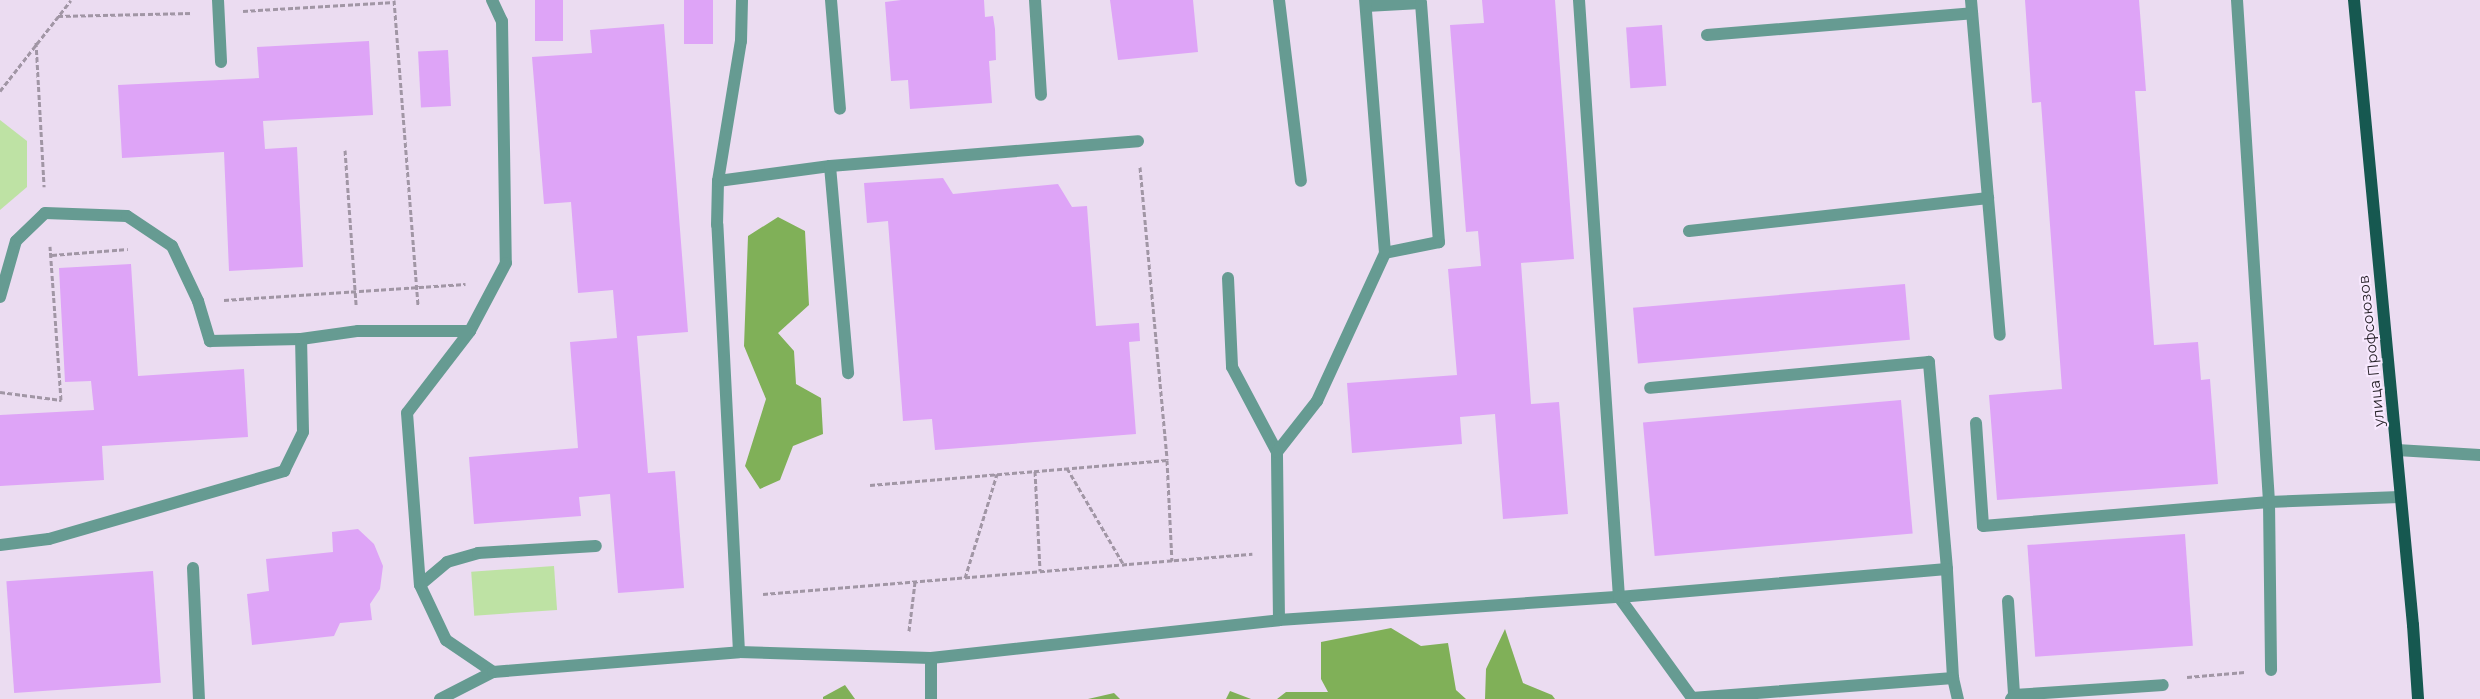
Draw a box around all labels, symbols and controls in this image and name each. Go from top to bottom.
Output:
street label: улица Профсоюзов [2354,274,2388,428]

